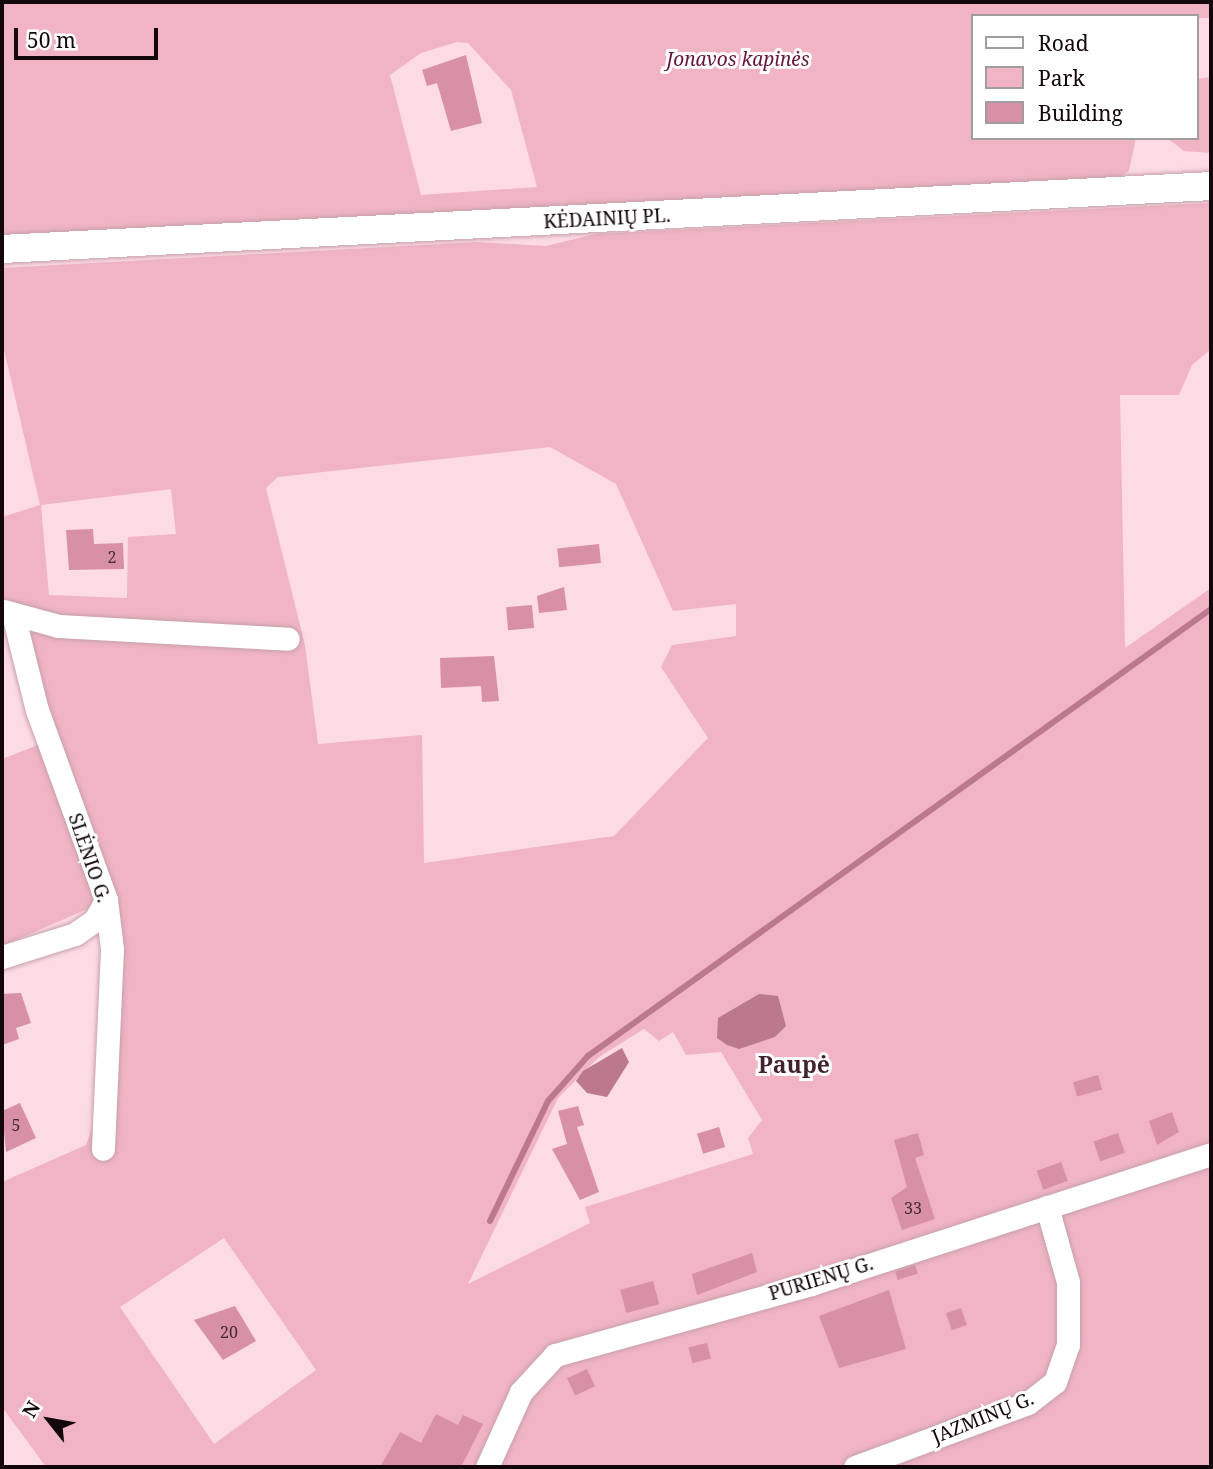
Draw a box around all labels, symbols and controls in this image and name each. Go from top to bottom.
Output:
scale bar [18,14,161,58]
legend [972,14,1199,140]
text: 50 m [27,26,76,54]
text: Road [1038,29,1089,57]
park label: Jonavos kapinės [666,49,810,71]
text: Park [1038,64,1085,92]
text: Building [1038,99,1123,127]
street label: KĖDAINIŲ PL. [543,204,671,234]
house number: 2 [108,547,116,567]
street label: SLĖNIO G. [63,810,115,906]
district label: Paupė [758,1050,830,1078]
house number: 5 [12,1115,20,1135]
house number: 33 [904,1198,922,1218]
street label: PURIENŲ G. [766,1252,876,1306]
house number: 20 [220,1322,238,1342]
north arrow [14,1385,84,1455]
street label: JAZMINŲ G. [929,1387,1037,1449]
text: N [16,1396,46,1422]

